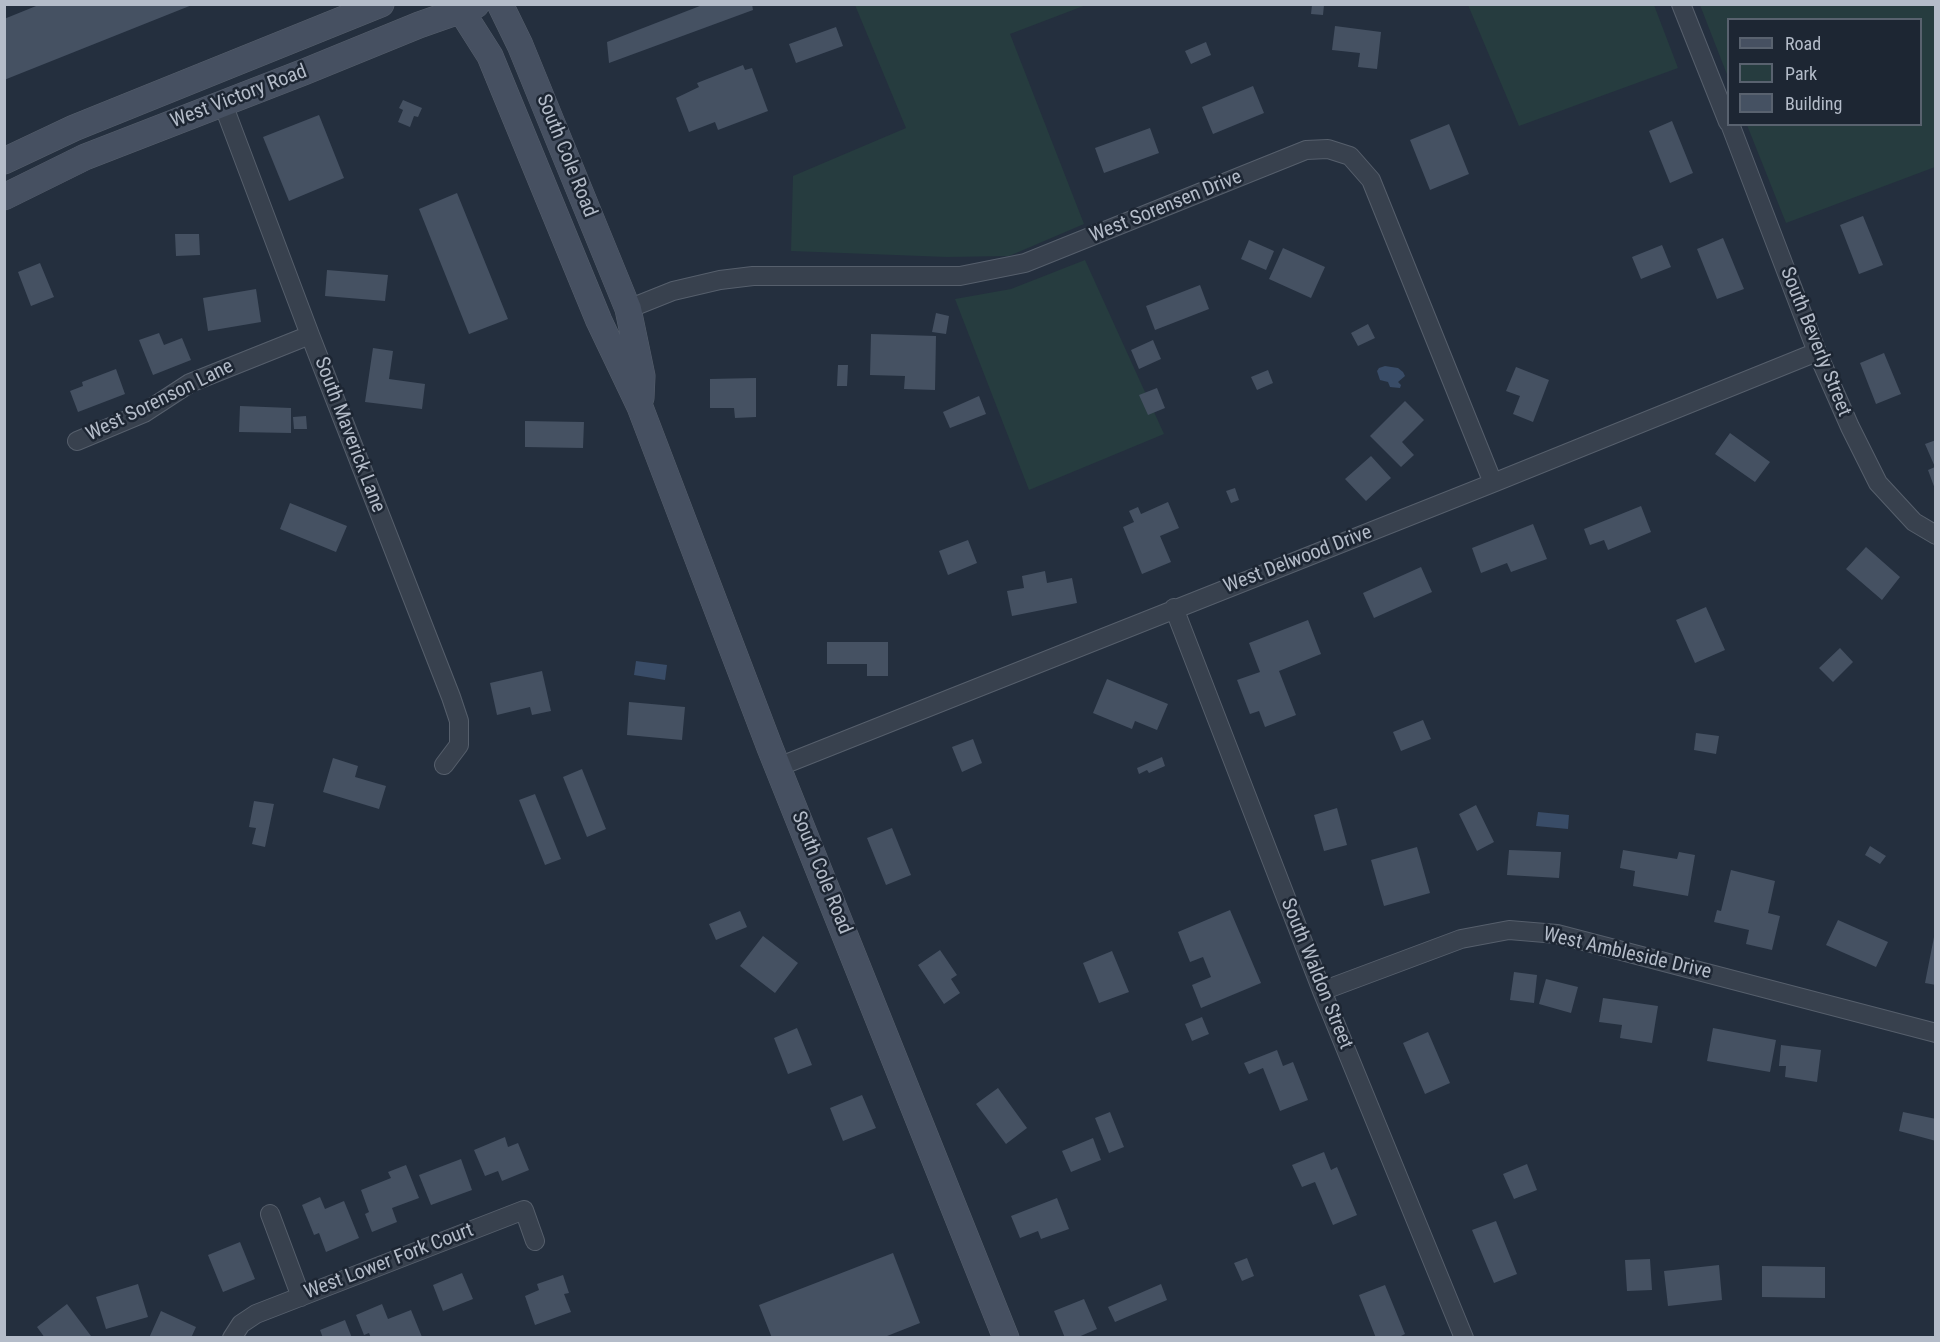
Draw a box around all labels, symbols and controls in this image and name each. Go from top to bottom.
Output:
legend [1727,18,1922,126]
text: Road [1785,33,1821,54]
street label: West Victory Road [167,60,311,134]
text: Park [1785,63,1817,84]
street label: South Cole Road [530,91,602,221]
text: Building [1785,93,1842,114]
street label: West Sorensen Drive [1086,166,1246,248]
street label: South Beverly Street [1774,264,1856,420]
street label: South Maverick Lane [308,354,390,516]
street label: West Sorenson Lane [82,355,238,447]
street label: West Delwood Drive [1221,521,1375,599]
street label: South Cole Road [785,808,857,938]
street label: South Waldon Street [1275,895,1357,1053]
street label: West Ambleside Drive [1541,923,1713,985]
street label: West Lower Fork Court [301,1219,477,1305]

